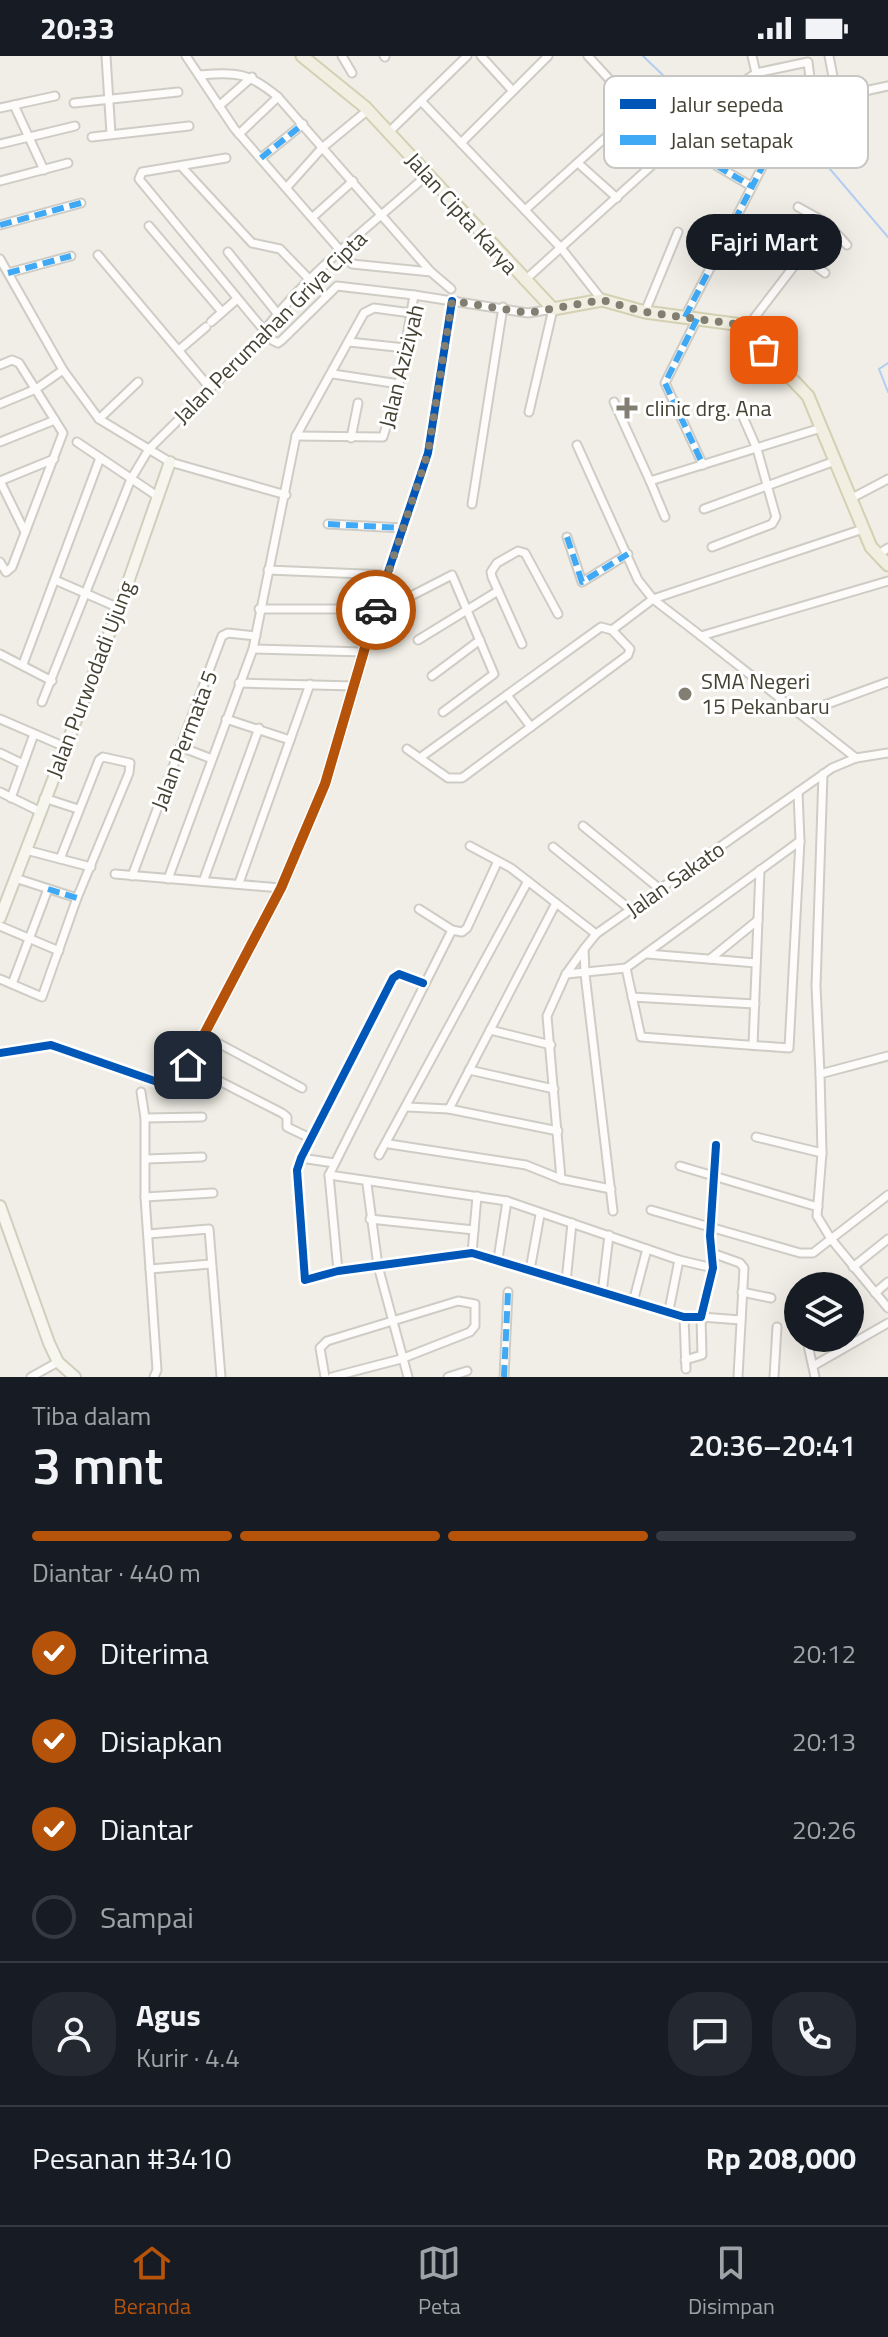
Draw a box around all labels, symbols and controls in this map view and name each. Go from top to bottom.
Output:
text: 20:33 [40,5,115,51]
legend [604,76,868,168]
text: Jalur sepeda [670,87,783,121]
text: Jalan setapak [670,123,794,157]
street label: Jalan Cipta Karya [398,144,526,282]
callout: Fajri Mart [686,214,842,270]
street label: Jalan Perumahan Griya Cipta [165,222,375,432]
text: Fajri Mart [710,222,818,261]
street label: Jalan Aziziyah [369,301,433,431]
pin [730,316,798,384]
icon: bag [742,328,786,372]
place label: clinic drg. Ana [645,391,772,425]
marker: clinic drg. Ana [616,397,638,419]
courier [336,570,416,650]
street label: Jalan Purwodadi Ujung [37,576,143,782]
icon: car [354,588,398,632]
place label: SMA Negeri 15 Pekanbaru [701,664,830,723]
street label: Jalan Permata 5 [142,665,226,815]
marker: SMA Negeri 15 Pekanbaru [676,685,694,703]
street label: Jalan Sakato [619,832,731,926]
pin [154,1031,222,1099]
icon: home [166,1043,210,1087]
map controls [784,1272,864,1352]
button: layers [784,1272,864,1352]
text: Tiba dalam [32,1396,151,1435]
text: 20:36–20:41 [689,1422,856,1468]
text: 3 mnt [32,1425,163,1504]
text: Diantar · 440 m [32,1553,201,1592]
text: Diterima [100,1630,209,1676]
icon: check [32,1631,76,1675]
text: 20:12 [792,1634,856,1673]
text: Disiapkan [100,1718,223,1764]
icon: check [32,1719,76,1763]
text: 20:13 [792,1722,856,1761]
text: Diantar [100,1806,193,1852]
icon: check [32,1807,76,1851]
text: 20:26 [792,1810,856,1849]
text: Sampai [100,1894,194,1940]
button: person [32,1992,116,2076]
text: Agus [136,1992,201,2038]
button: chat [668,1992,752,2076]
button: phone [772,1992,856,2076]
text: Kurir · 4.4 [136,2038,240,2077]
text: Pesanan #3410 [32,2135,232,2181]
text: Rp 208,000 [706,2135,856,2181]
tab: Beranda [113,2241,191,2323]
tab: Peta [417,2241,461,2323]
tab: Disimpan [688,2241,775,2323]

